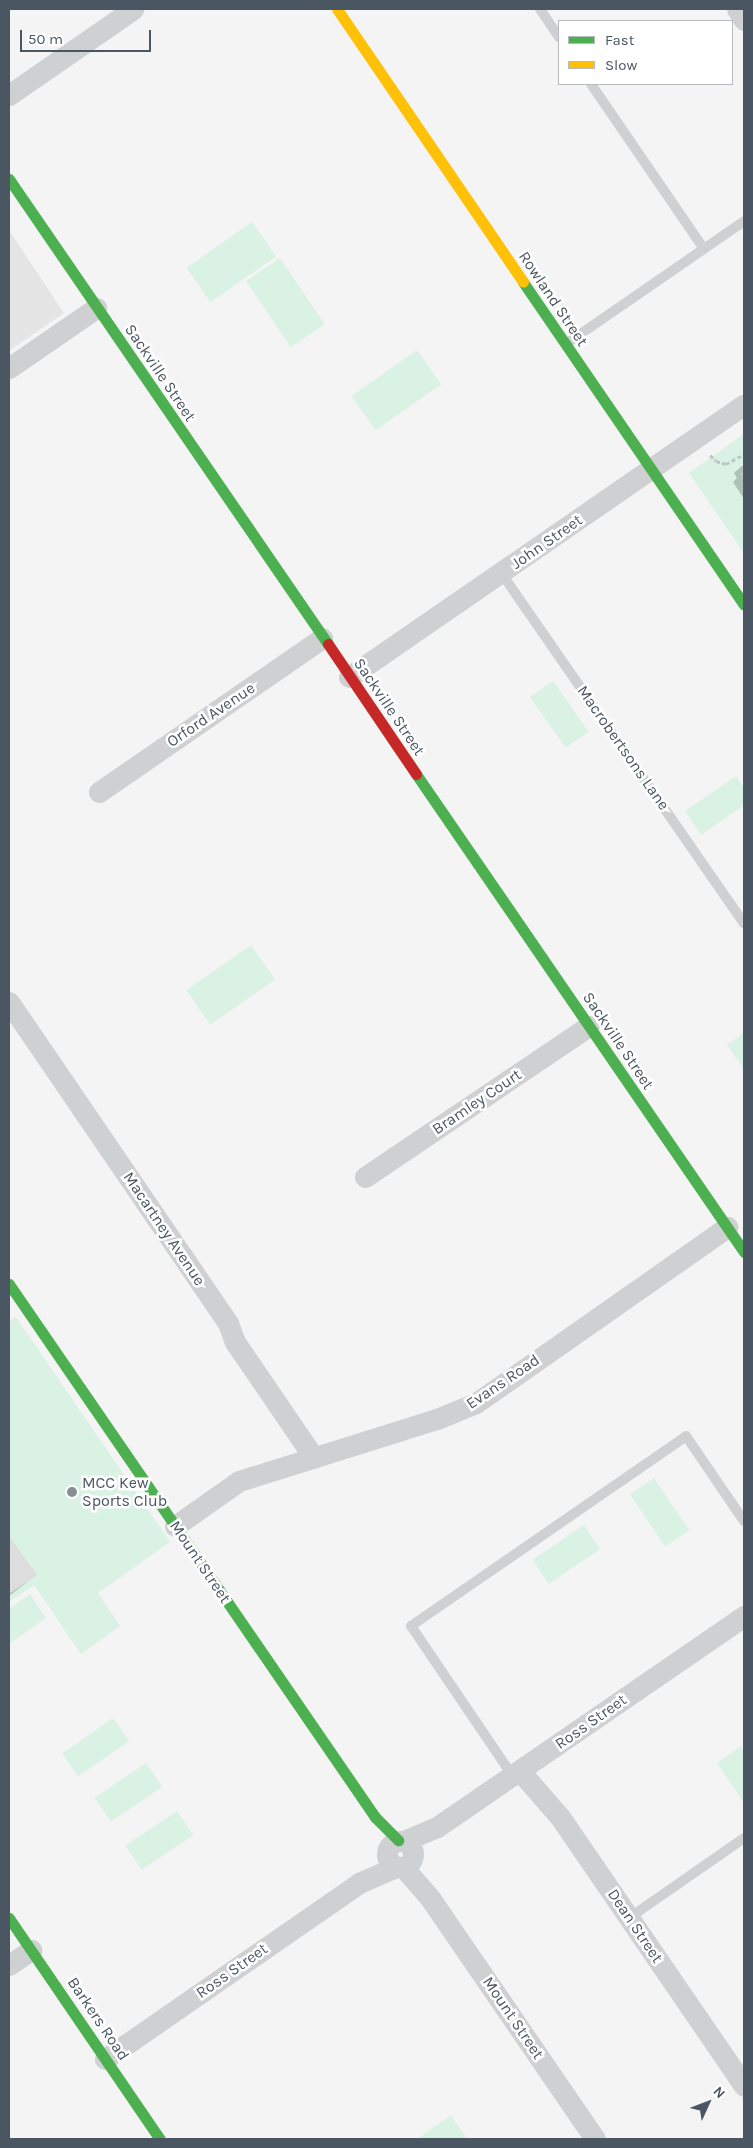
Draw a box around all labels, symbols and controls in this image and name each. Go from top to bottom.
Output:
scale bar [22,20,154,52]
legend [558,20,733,85]
text: 50 m [28,30,63,48]
text: Fast [605,31,634,49]
text: Slow [605,56,637,74]
street label: Rowland Street [514,248,592,350]
street label: Sackville Street [120,321,200,425]
street label: John Street [508,511,586,573]
street label: Sackville Street [349,655,429,759]
street label: Orford Avenue [163,679,259,751]
street label: Macrobertsons Lane [573,682,673,814]
street label: Sackville Street [578,989,658,1093]
street label: Bramley Court [429,1065,525,1139]
street label: Macartney Avenue [119,1169,209,1289]
street label: Evans Road [463,1350,543,1414]
place label: MCC Kew Sports Club [82,1473,167,1511]
marker: MCC Kew Sports Club [66,1486,78,1498]
street label: Mount Street [165,1517,235,1607]
street label: Ross Street [551,1690,631,1754]
street label: Dean Street [603,1885,667,1967]
street label: Ross Street [192,1939,272,2003]
street label: Mount Street [478,1973,548,2063]
street label: Barkers Road [63,1974,133,2064]
north arrow [683,2078,733,2128]
text: N [710,2083,729,2102]

